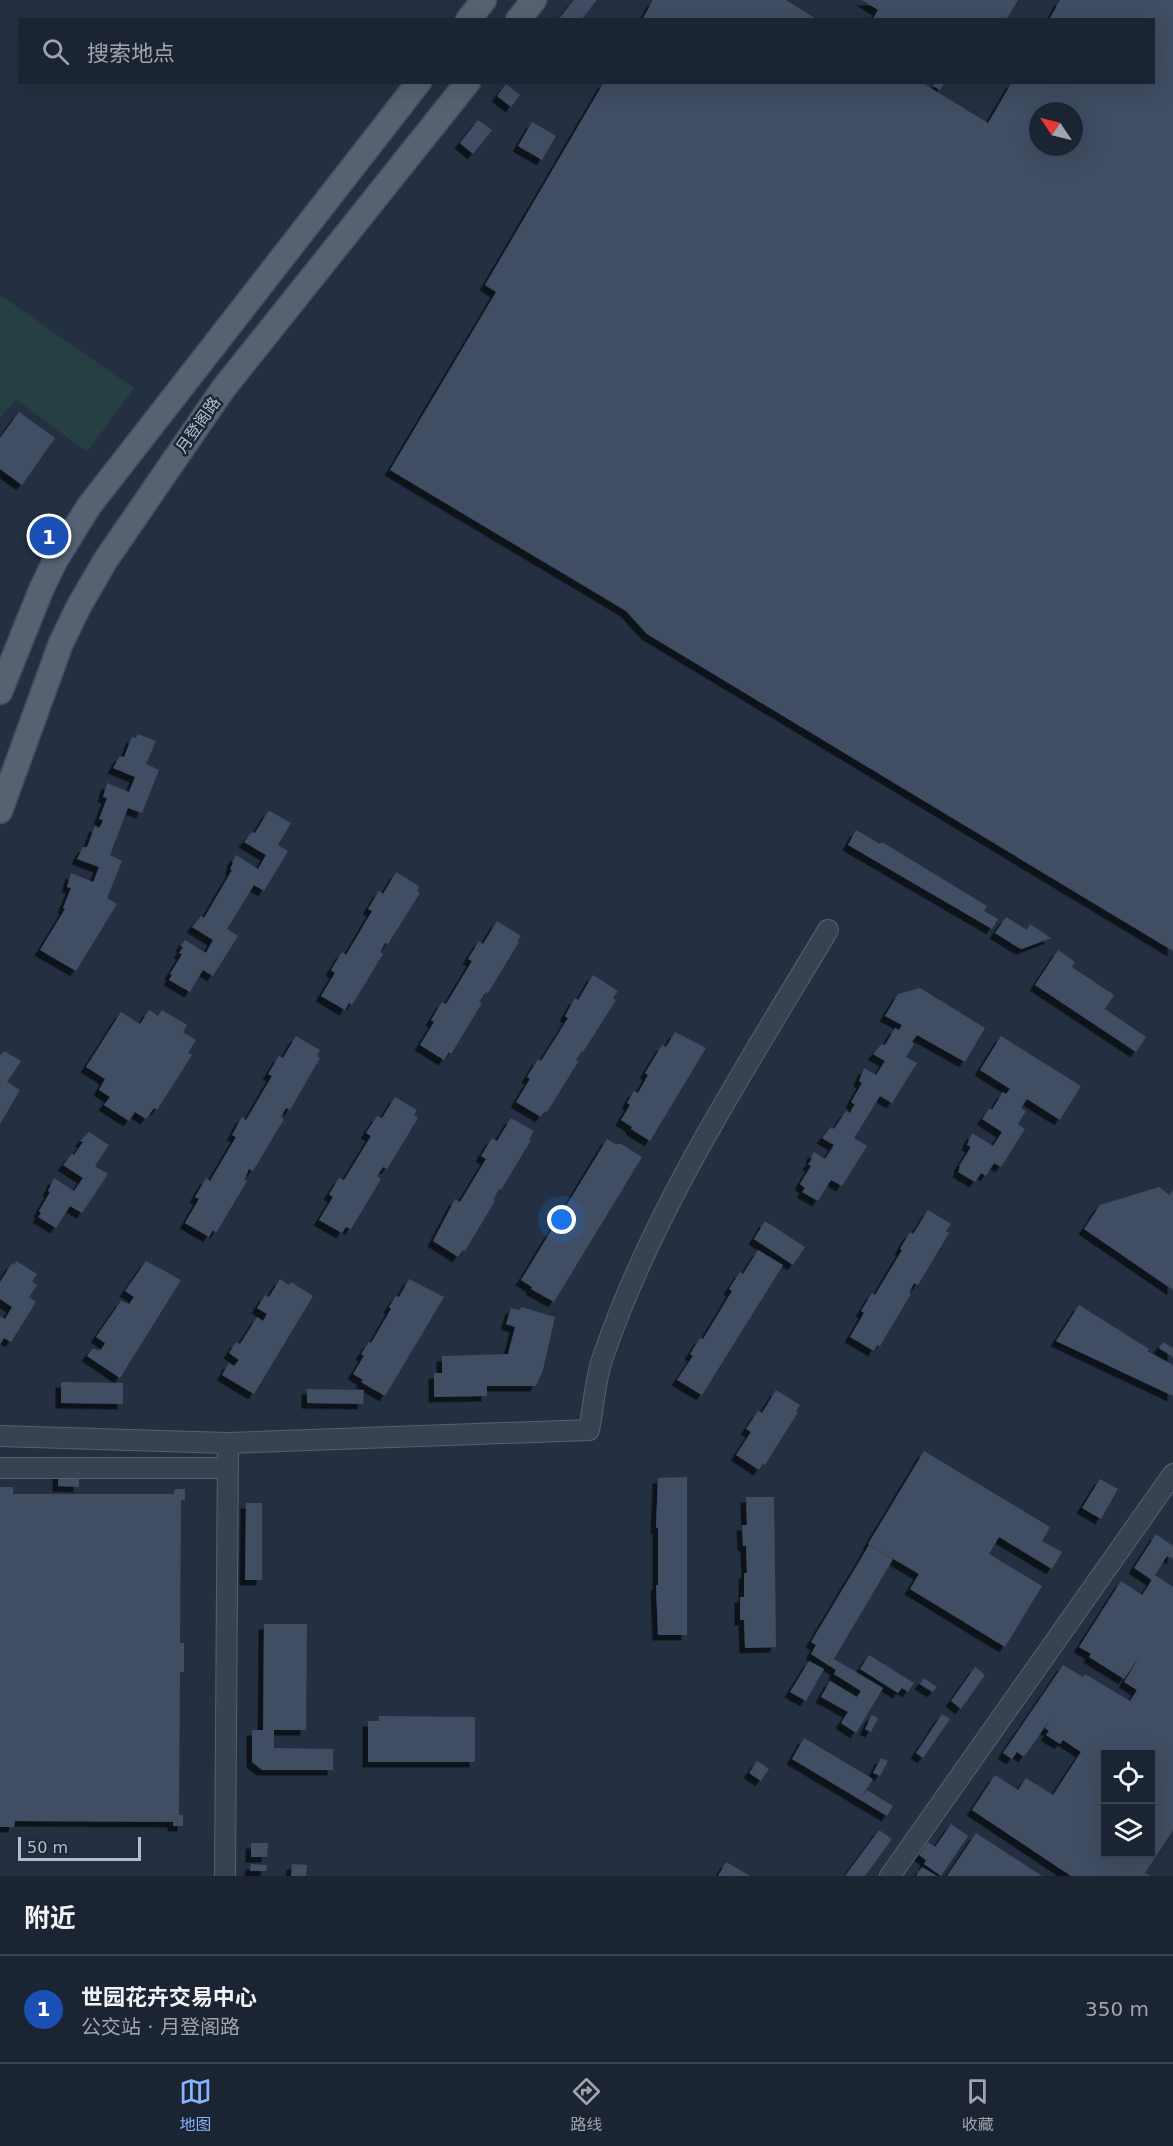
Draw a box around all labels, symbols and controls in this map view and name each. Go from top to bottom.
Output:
search box [18,18,1155,84]
icon: search [39,35,72,68]
text: 搜索地点 [87,41,175,66]
north arrow [1029,102,1083,156]
street label: 月登阁路 [172,393,224,457]
pin: 1 [29,514,68,558]
your location [547,1205,576,1234]
map controls [1101,1750,1155,1858]
button: locate [1101,1750,1155,1804]
button: layers [1101,1804,1155,1858]
scale bar [18,1834,141,1862]
text: 50 m [27,1838,68,1857]
text: 附近 [24,1903,76,1933]
text: 世园花卉交易中心 [81,1985,257,2010]
text: 1 [37,1997,50,2021]
text: 350 m [1085,1997,1149,2021]
text: 公交站 · 月登阁路 [81,2015,240,2039]
tab: 地图 [179,2075,212,2135]
tab: 路线 [570,2075,603,2135]
tab: 收藏 [961,2075,994,2135]

